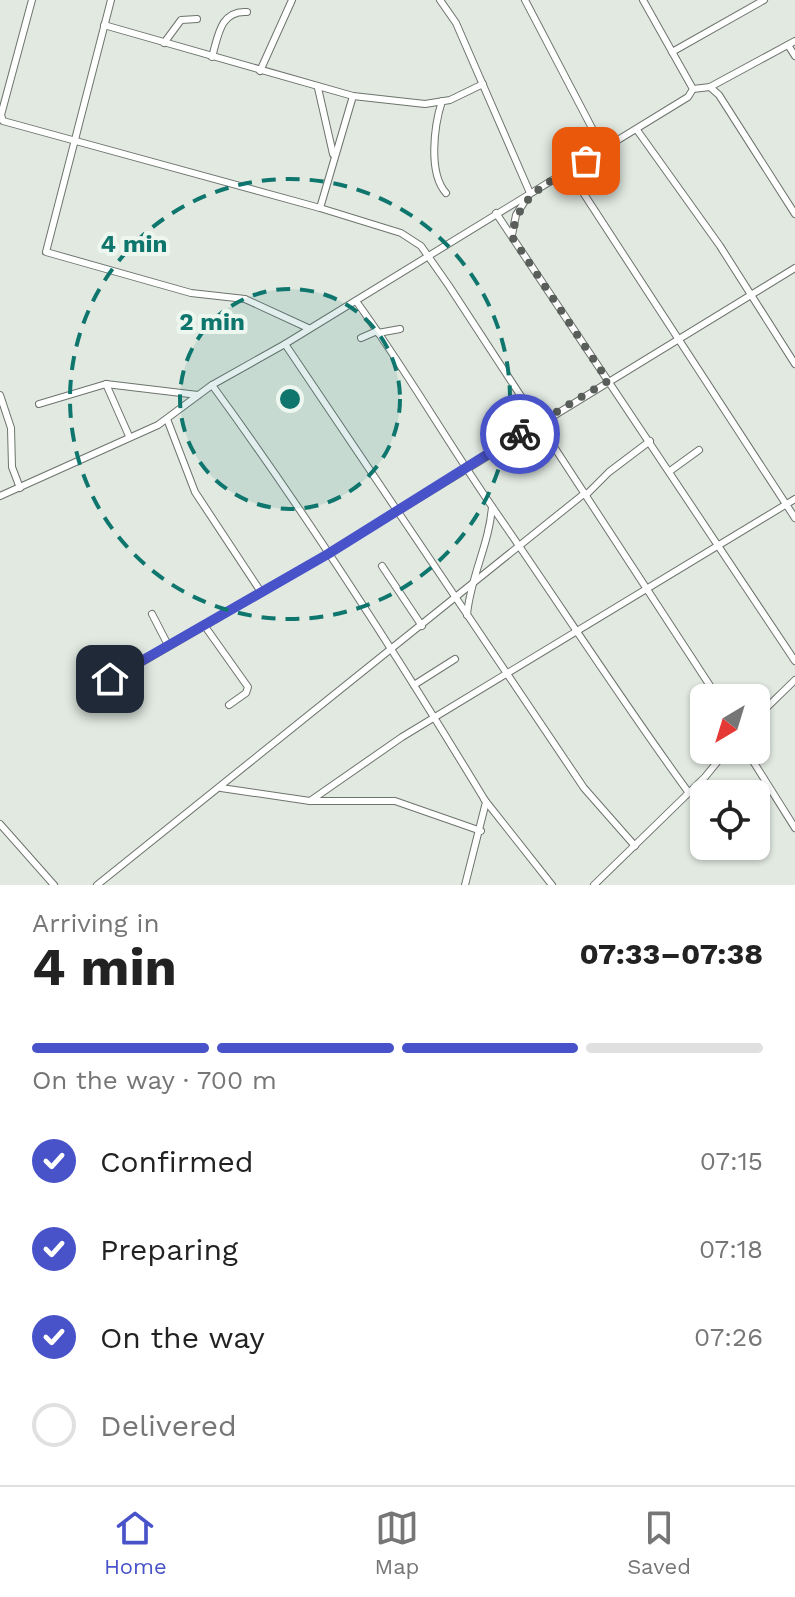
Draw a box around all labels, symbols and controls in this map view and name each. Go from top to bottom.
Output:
pin [552,127,620,195]
icon: bag [564,139,608,183]
text: 4 min [101,230,167,258]
text: 2 min [179,308,245,336]
centre of rings [276,385,304,413]
courier [480,394,560,474]
icon: bike [498,412,542,456]
pin [76,645,144,713]
icon: home [88,657,132,701]
north arrow [690,684,770,764]
map controls [690,684,770,860]
button: locate [690,780,770,860]
text: Arriving in [32,908,160,938]
text: 07:33–07:38 [579,936,763,971]
text: 4 min [32,937,177,998]
text: On the way · 700 m [32,1065,277,1095]
icon: check [32,1139,76,1183]
text: Confirmed [100,1144,254,1179]
text: 07:15 [700,1146,763,1176]
icon: check [32,1227,76,1271]
text: Preparing [100,1232,238,1267]
text: 07:18 [699,1234,763,1264]
icon: check [32,1315,76,1359]
text: On the way [100,1320,265,1355]
text: 07:26 [694,1322,763,1352]
text: Delivered [100,1408,237,1443]
tab: Home [104,1506,167,1579]
tab: Map [375,1506,419,1579]
tab: Saved [627,1506,691,1579]

